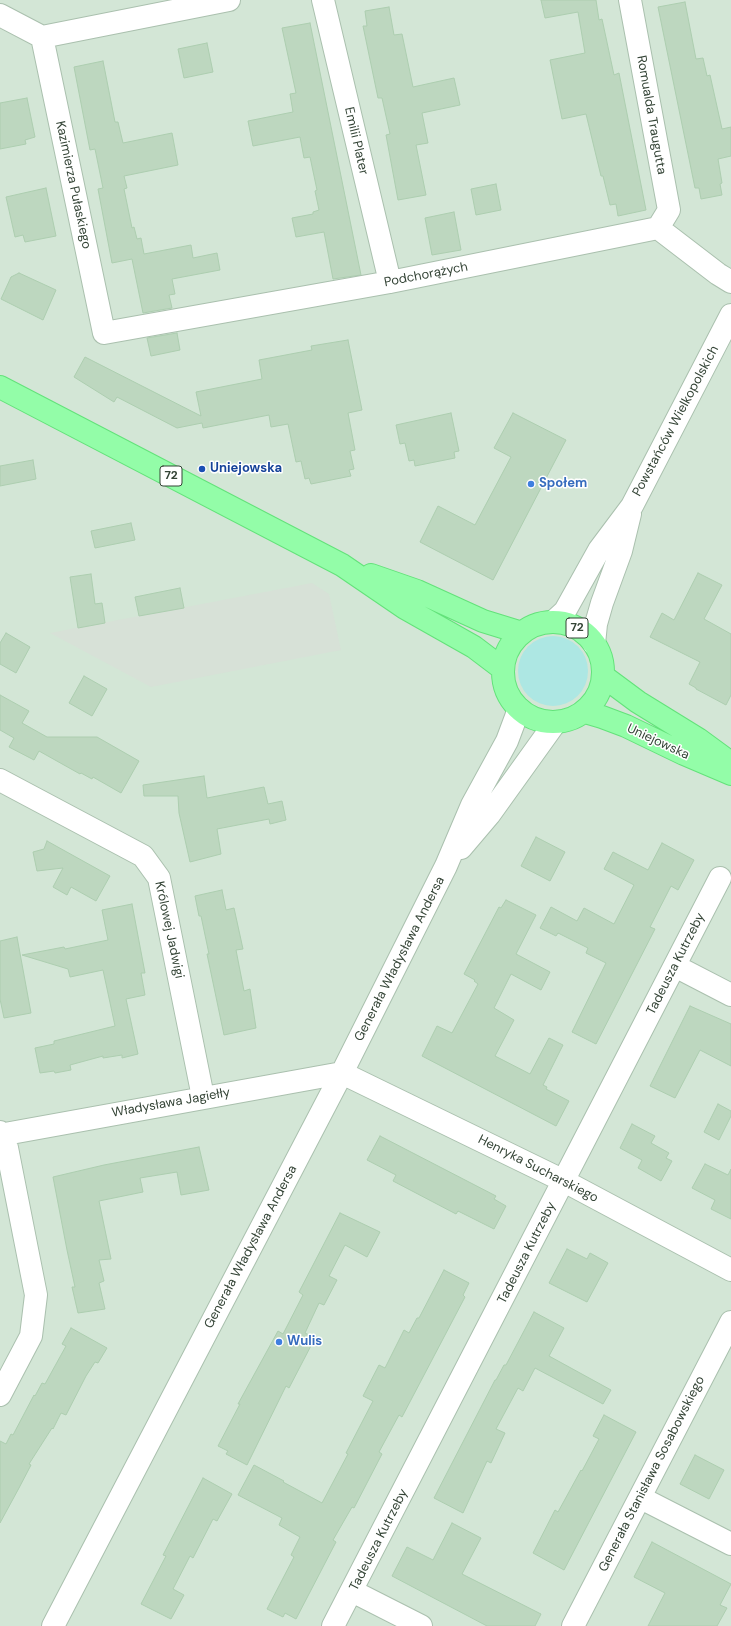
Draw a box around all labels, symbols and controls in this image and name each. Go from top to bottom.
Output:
street label: Romualda Traugutta [633,54,669,176]
street label: Emilii Plater [341,106,371,176]
street label: Kazimierza Pułaskiego [52,120,94,250]
street label: Podchorążych [383,259,469,291]
street label: Powstańców Wielkopolskich [630,343,722,499]
place label: Uniejowska [210,461,282,477]
marker: Uniejowska [197,464,207,474]
road number: 72 [160,466,182,486]
place label: Społem [539,476,587,492]
marker: Społem [526,479,536,489]
road number: 72 [566,618,588,638]
street label: Uniejowska [624,721,692,763]
street label: Generała Władysława Andersa [352,874,448,1044]
street label: Królowej Jadwigi [151,880,187,980]
street label: Tadeusza Kutrzeby [644,910,708,1018]
street label: Władysława Jagiełły [111,1085,231,1121]
street label: Henryka Sucharskiego [475,1132,601,1206]
street label: Generała Władysława Andersa [201,1163,301,1331]
street label: Tadeusza Kutrzeby [495,1199,559,1307]
place label: Wulis [287,1334,322,1350]
marker: Wulis [274,1337,284,1347]
street label: Generała Stanisława Sosabowskiego [596,1374,708,1574]
street label: Tadeusza Kutrzeby [347,1486,411,1594]

